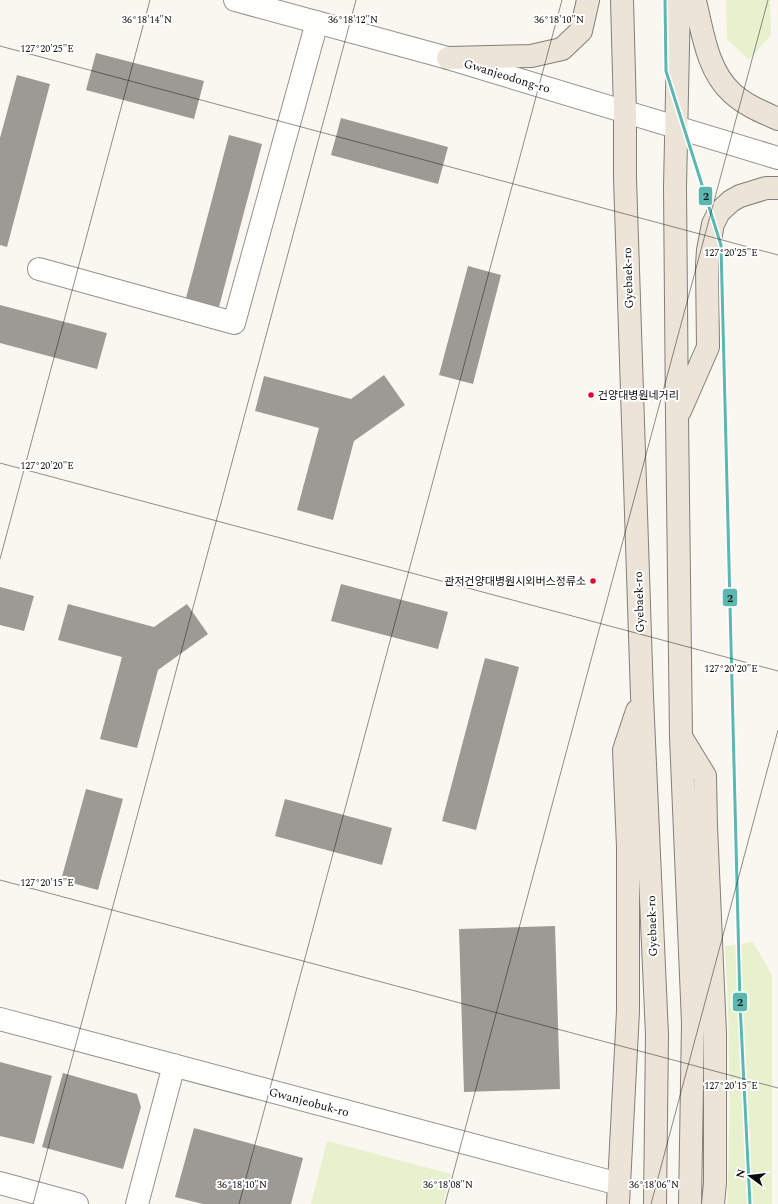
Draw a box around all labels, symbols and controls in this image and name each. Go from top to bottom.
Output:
text: 36°18'14"N [122,12,172,28]
text: 36°18'12"N [328,12,378,28]
text: 36°18'10"N [534,12,584,28]
text: 127°20'25"E [20,41,74,57]
street label: Gwanjeodong-ro [461,54,552,99]
line badge: 2 [698,186,713,206]
text: 2 [703,188,709,205]
text: 127°20'25"E [704,245,758,261]
street label: Gyebaek-ro [618,247,639,309]
place label: 건양대병원네거리 [598,387,679,404]
marker: 건양대병원네거리 [586,390,596,400]
text: 127°20'20"E [20,458,74,474]
street label: Gyebaek-ro [629,571,650,633]
place label: 관저건양대병원시외버스정류소 [444,573,586,590]
marker: 관저건양대병원시외버스정류소 [588,576,598,586]
line badge: 2 [722,588,738,607]
text: 2 [727,590,733,607]
text: 127°20'20"E [704,661,758,677]
text: 127°20'15"E [20,875,74,891]
street label: Gyebaek-ro [642,895,663,957]
line badge: 2 [732,992,748,1012]
text: 2 [737,994,743,1011]
text: 127°20'15"E [704,1078,758,1094]
street label: Gwanjeobuk-ro [267,1083,351,1122]
north arrow [730,1156,770,1196]
text: N [731,1167,750,1180]
text: 36°18'10"N [217,1177,267,1193]
text: 36°18'08"N [423,1177,473,1193]
text: 36°18'06"N [629,1177,679,1193]

